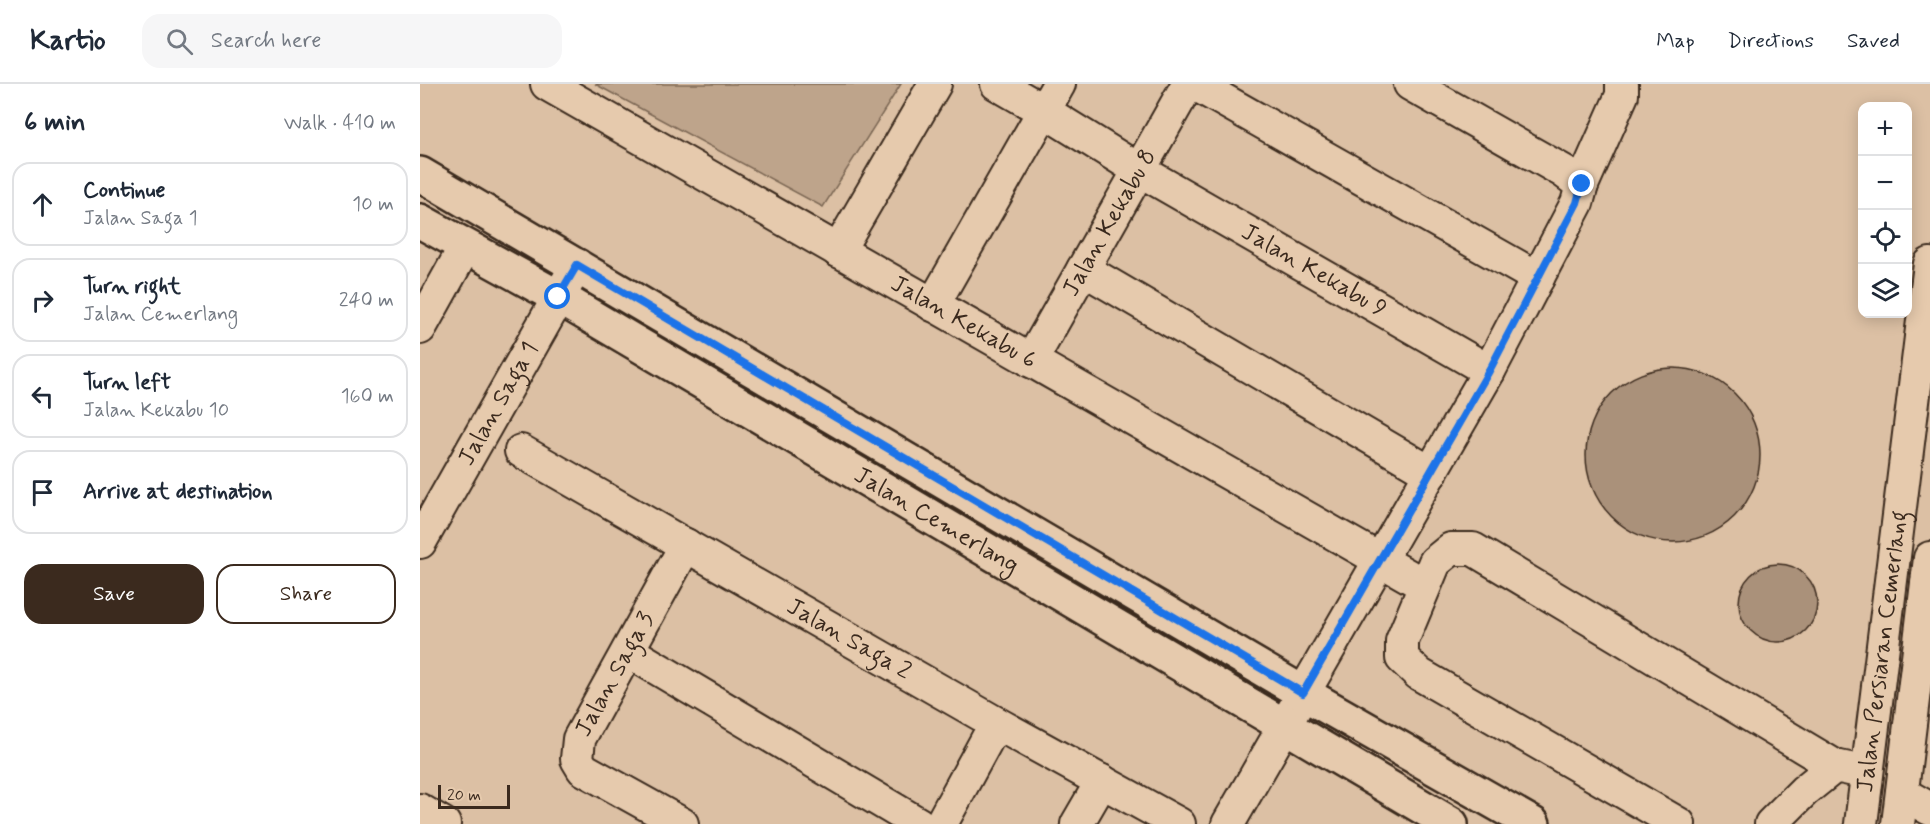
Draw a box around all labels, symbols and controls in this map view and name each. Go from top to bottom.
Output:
search box [142,14,562,68]
text: Kartio [30,23,106,60]
icon: search [163,25,196,58]
text: Search here [211,27,322,55]
text: Map [1656,27,1695,55]
text: Directions [1728,27,1814,55]
text: Saved [1847,27,1900,55]
map controls [1858,102,1912,318]
button: + [1858,102,1912,156]
text: 6 min [24,106,86,140]
text: Walk · 410 m [284,110,396,137]
street label: Jalan Kekabu 8 [1055,143,1163,302]
button: − [1858,156,1912,210]
route end [1568,170,1594,196]
text: Continue [83,177,165,205]
icon: ahead [26,188,59,221]
text: 10 m [352,191,394,218]
text: Jalan Saga 1 [83,205,198,232]
button: locate [1858,210,1912,264]
street label: Jalan Kekabu 9 [1236,217,1392,325]
button: layers [1858,264,1912,318]
street label: Jalan Kekabu 6 [885,268,1042,376]
text: Turn right [83,273,181,301]
route start [544,283,570,309]
icon: right [26,284,59,317]
text: 240 m [339,287,394,314]
text: Jalan Cemerlang [83,301,238,328]
street label: Jalan Saga 1 [451,336,546,471]
text: Turn left [83,369,171,397]
icon: left [26,380,59,413]
text: 160 m [341,383,394,410]
text: Jalan Kekabu 10 [83,397,229,424]
street label: Jalan Cemerlang [848,460,1024,583]
icon: arrive [26,476,59,509]
text: Arrive at destination [83,478,273,506]
street label: Jalan Persiaran Cemerlang [1850,509,1918,794]
button: Save [24,564,204,624]
button: Share [216,564,396,624]
street label: Jalan Saga 2 [781,591,917,687]
street label: Jalan Saga 3 [568,606,662,742]
scale bar [438,782,510,810]
text: 20 m [447,785,481,806]

